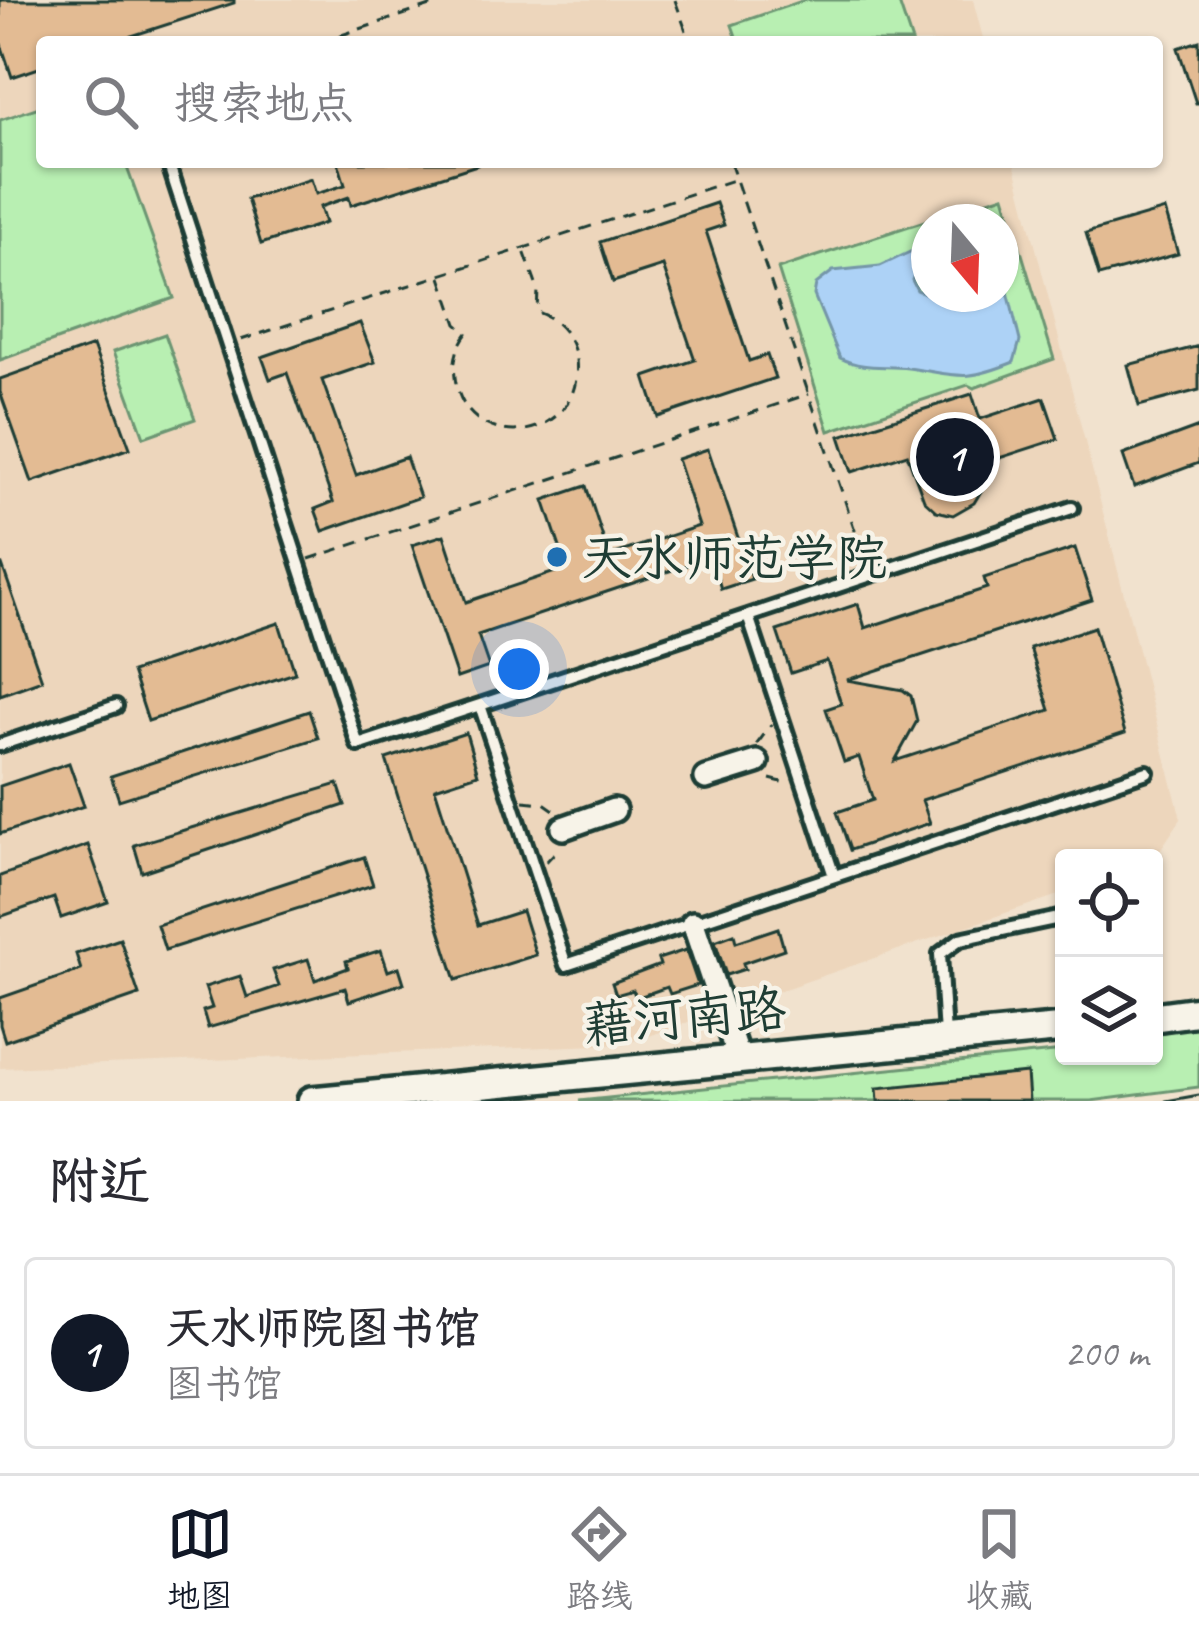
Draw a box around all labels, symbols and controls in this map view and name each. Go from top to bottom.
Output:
search box [36,36,1163,168]
icon: search [78,69,144,135]
text: 搜索地点 [174,75,354,132]
north arrow [911,204,1019,312]
pin: 1 [916,412,994,502]
place label: 天水师范学院 [581,526,887,590]
marker: 天水师范学院 [544,544,570,570]
your location [489,639,549,699]
map controls [1055,849,1163,1065]
button: locate [1055,849,1163,957]
button: layers [1055,957,1163,1065]
street label: 藉河南路 [580,976,788,1058]
text: 附近 [48,1149,150,1213]
text: 天水师院图书馆 [165,1300,480,1357]
text: 1 [81,1329,99,1378]
text: 200 m [1064,1329,1148,1378]
text: 图书馆 [165,1360,282,1409]
tab: 地图 [167,1501,233,1617]
tab: 路线 [566,1501,632,1617]
tab: 收藏 [966,1501,1032,1617]

